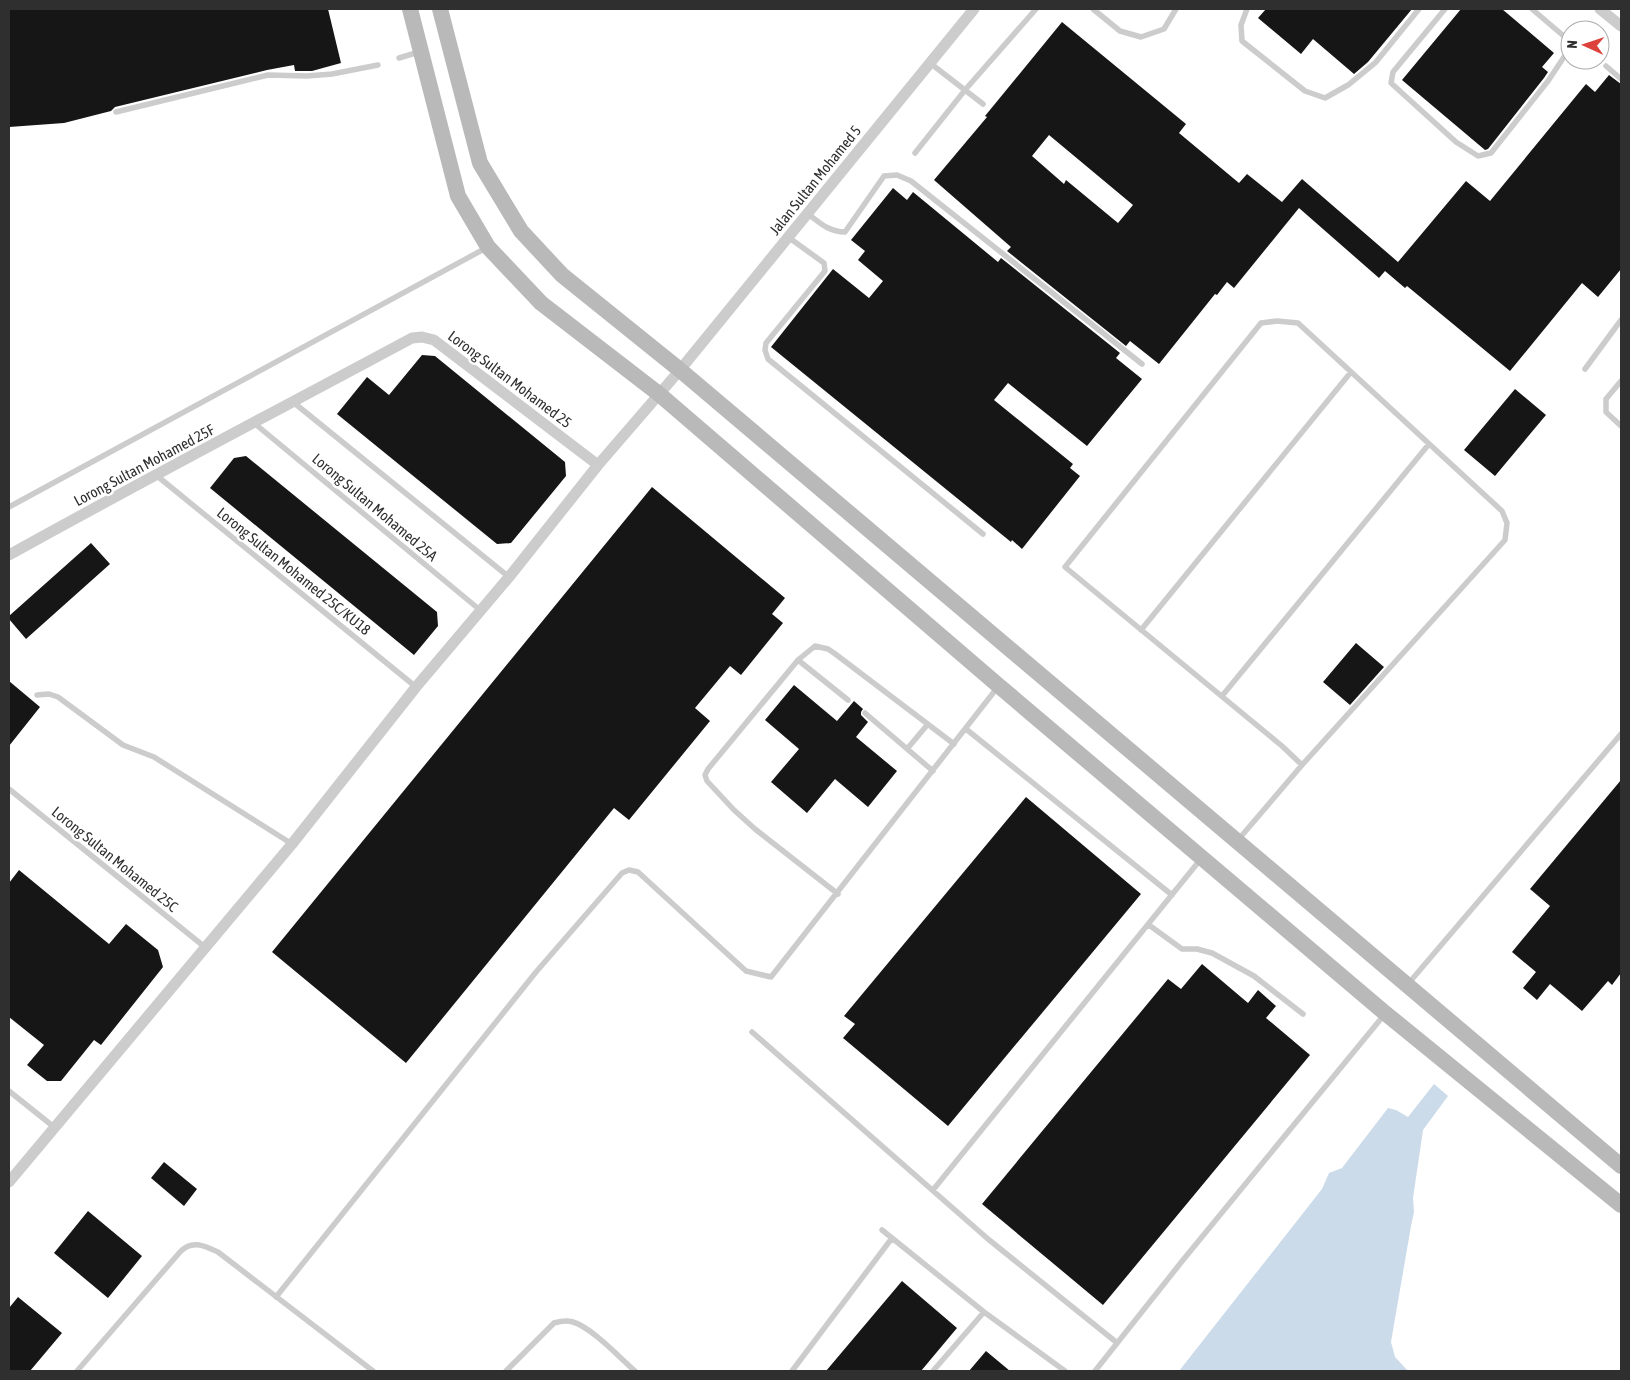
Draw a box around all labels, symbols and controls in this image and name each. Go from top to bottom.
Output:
north arrow [1560,20,1610,70]
text: N [1564,40,1580,49]
street label: Jalan Sultan Mohamed 5 [766,122,864,238]
street label: Lorong Sultan Mohamed 25 [445,327,575,431]
street label: Lorong Sultan Mohamed 25F [71,421,217,509]
street label: Lorong Sultan Mohamed 25A [309,450,441,565]
street label: Lorong Sultan Mohamed 25C/KU18 [214,504,374,638]
street label: Lorong Sultan Mohamed 25C [49,803,182,915]

